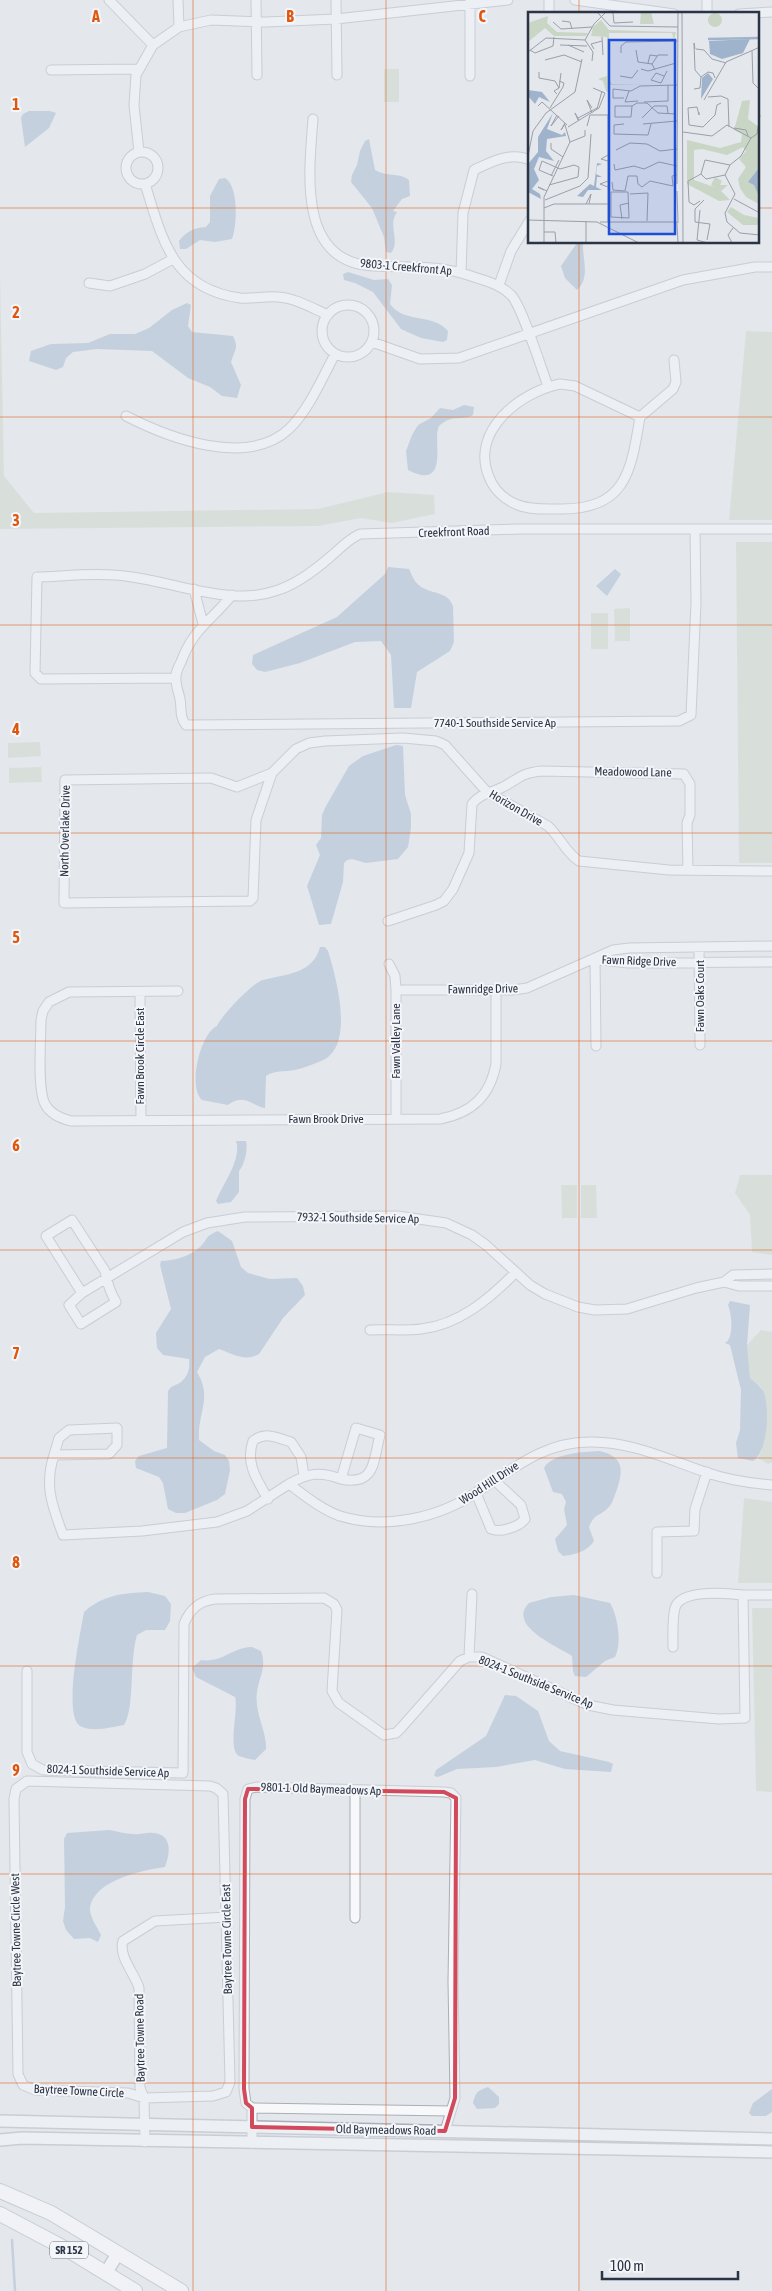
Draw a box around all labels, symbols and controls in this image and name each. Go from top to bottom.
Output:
text: A [91,7,100,25]
text: B [286,7,294,25]
text: C [478,7,486,25]
inset map [528,12,760,244]
text: 1 [12,95,20,113]
street label: 9803-1 Creekfront Ap [359,256,453,278]
text: 2 [12,303,20,321]
text: 3 [12,511,20,529]
street label: Creekfront Road [418,524,490,540]
street label: 7740-1 Southside Service Ap [434,716,557,730]
text: 4 [11,720,20,738]
street label: Meadowood Lane [594,764,672,780]
street label: North Overlake Drive [57,785,73,877]
street label: Horizon Drive [487,787,545,829]
text: 5 [12,928,20,946]
street label: Fawn Ridge Drive [601,953,677,969]
street label: Fawn Oaks Court [693,959,707,1032]
street label: Fawnridge Drive [448,981,518,997]
street label: Fawn Valley Lane [389,1003,403,1079]
street label: Fawn Brook Circle East [133,1007,147,1104]
street label: Fawn Brook Drive [288,1112,364,1126]
text: 6 [12,1136,20,1154]
street label: 7932-1 Southside Service Ap [297,1210,420,1226]
text: 7 [12,1344,20,1362]
street label: Wood Hill Drive [457,1459,521,1507]
text: 8 [12,1553,20,1571]
street label: 8024-1 Southside Service Ap [477,1653,596,1712]
text: 9 [12,1761,20,1779]
street label: 8024-1 Southside Service Ap [46,1762,170,1780]
street label: 9801-1 Old Baymeadows Ap [260,1780,382,1798]
street label: Baytree Towne Circle West [8,1873,24,1987]
street label: Baytree Towne Circle East [219,1883,235,1994]
street label: Baytree Towne Road [132,1994,148,2082]
street label: Baytree Towne Circle [33,2082,125,2100]
street label: Old Baymeadows Road [336,2122,436,2138]
road number: SR 152 [50,2242,88,2258]
scale bar [602,2248,738,2280]
text: 100 m [610,2257,644,2274]

